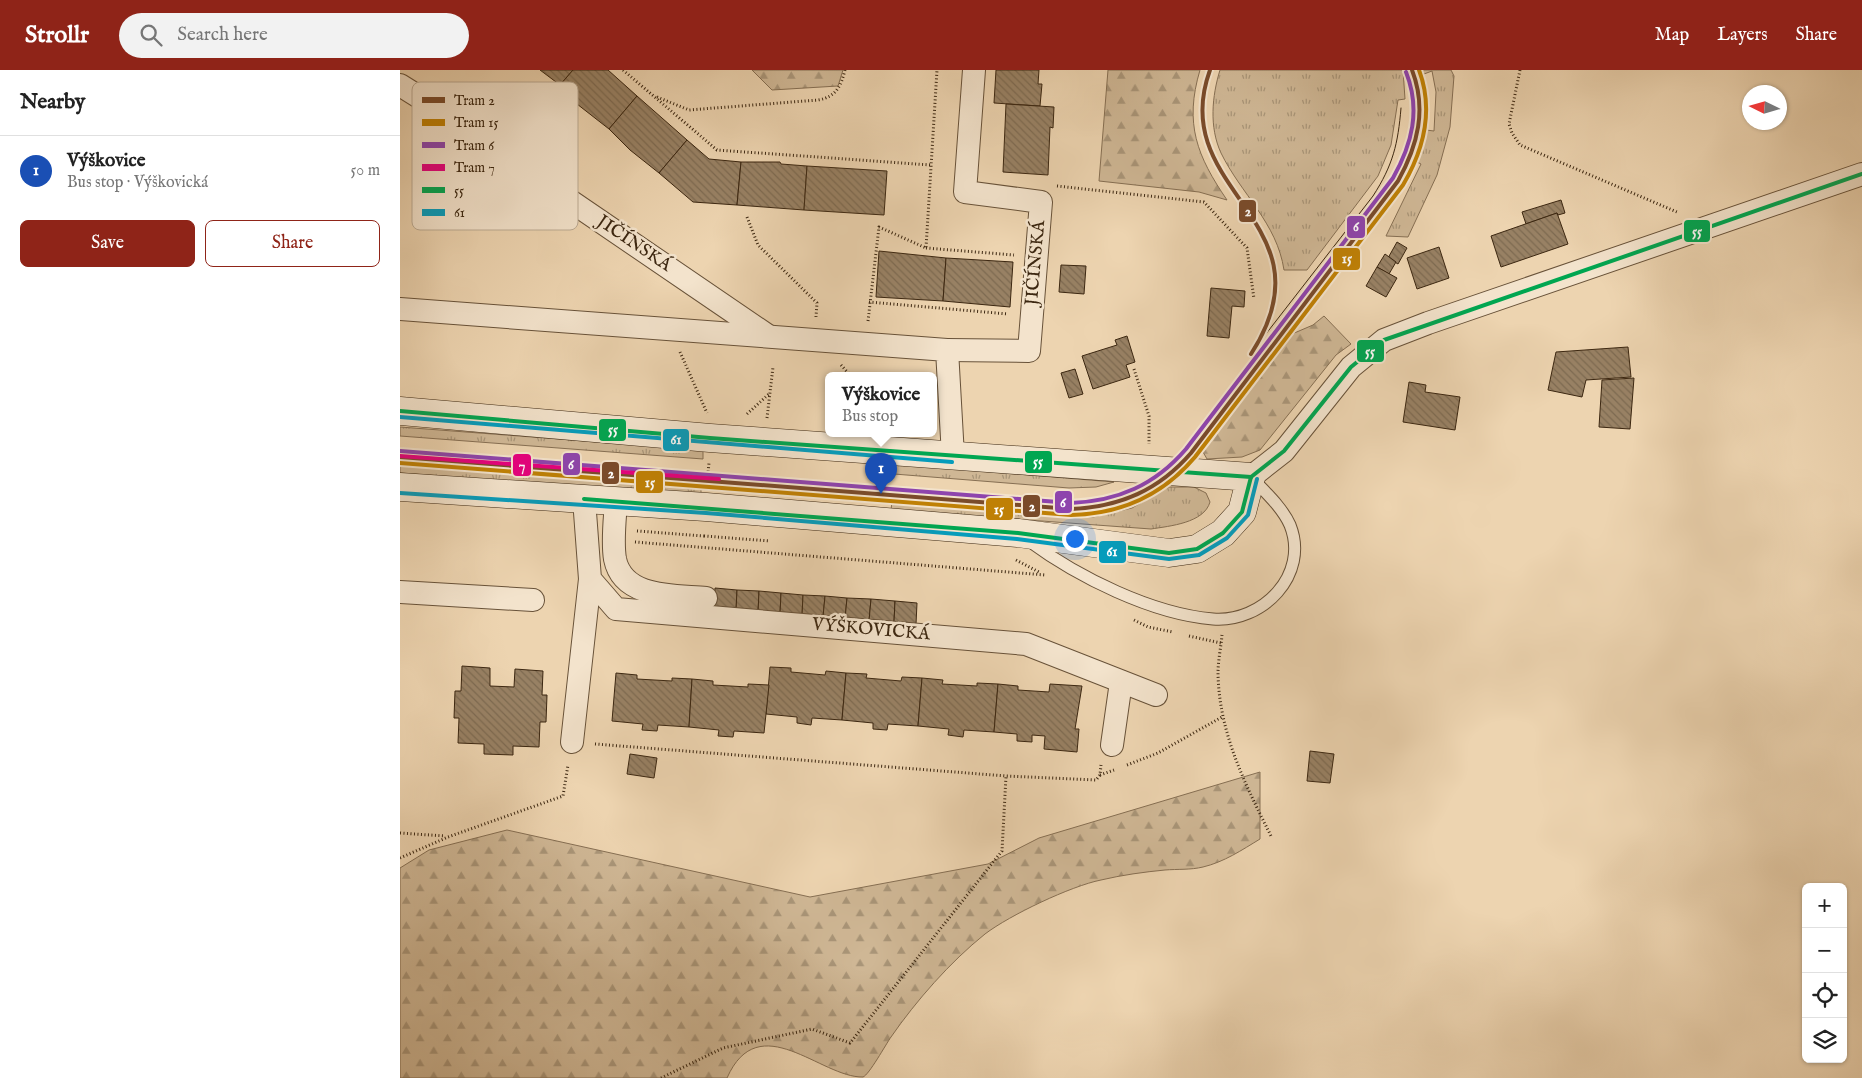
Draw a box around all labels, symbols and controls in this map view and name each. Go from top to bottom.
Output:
search box [119,13,469,58]
text: Strollr [25,20,89,51]
icon: search [137,21,165,49]
text: Search here [177,23,268,47]
text: Map [1655,24,1689,47]
text: Layers [1717,24,1768,47]
text: Share [1796,24,1837,47]
legend [412,82,578,230]
north arrow [1742,85,1787,130]
text: Nearby [20,89,85,116]
text: Tram 2 [454,92,495,110]
text: Tram 15 [454,114,498,132]
text: Tram 6 [454,137,495,155]
text: Výškovice [67,149,146,173]
text: Tram 7 [454,159,495,177]
text: 1 [33,161,39,181]
text: 50 m [351,161,380,181]
text: Bus stop · Výškovická [67,173,208,193]
text: 55 [454,182,464,200]
line badge: 2 [1238,199,1257,223]
text: 2 [1245,203,1252,221]
text: 61 [454,204,465,222]
street label: JIČÍNSKÁ [591,208,678,278]
line badge: 6 [1346,215,1366,239]
street label: JIČÍNSKÁ [1019,218,1051,309]
text: 6 [1353,218,1360,236]
line badge: 55 [1683,219,1711,243]
button: Save [20,220,195,267]
button: Share [205,220,380,267]
text: 55 [1692,223,1702,241]
line badge: 15 [1332,247,1361,271]
text: 15 [1342,250,1352,268]
line badge: 55 [1356,339,1385,363]
text: 55 [1365,343,1375,361]
popup [825,372,937,437]
text: Výškovice [842,383,920,407]
text: Bus stop [842,407,898,427]
line badge: 55 [598,418,627,442]
text: 55 [608,421,618,439]
line badge: 61 [662,428,690,452]
text: 61 [670,431,682,449]
line badge: 55 [1024,450,1053,474]
line badge: 6 [562,452,581,476]
line badge: 7 [512,453,532,477]
pin: 1 [865,453,897,494]
text: 55 [1033,453,1043,471]
text: 6 [568,456,575,474]
text: 7 [519,457,526,475]
line badge: 2 [601,461,620,485]
text: 2 [608,465,615,483]
line badge: 15 [635,470,664,494]
text: 15 [645,474,655,492]
line badge: 6 [1054,490,1073,514]
line badge: 2 [1022,494,1041,518]
text: 6 [1060,494,1067,512]
line badge: 15 [985,497,1014,521]
text: 2 [1029,498,1036,516]
text: 15 [994,501,1004,519]
your location [1062,526,1088,552]
line badge: 61 [1098,540,1127,564]
text: 61 [1106,543,1118,561]
street label: VÝŠKOVICKÁ [810,611,932,647]
map controls [1802,883,1847,1063]
button: + [1802,883,1847,928]
button: − [1802,928,1847,973]
button: locate [1802,973,1847,1018]
button: layers [1802,1018,1847,1063]

